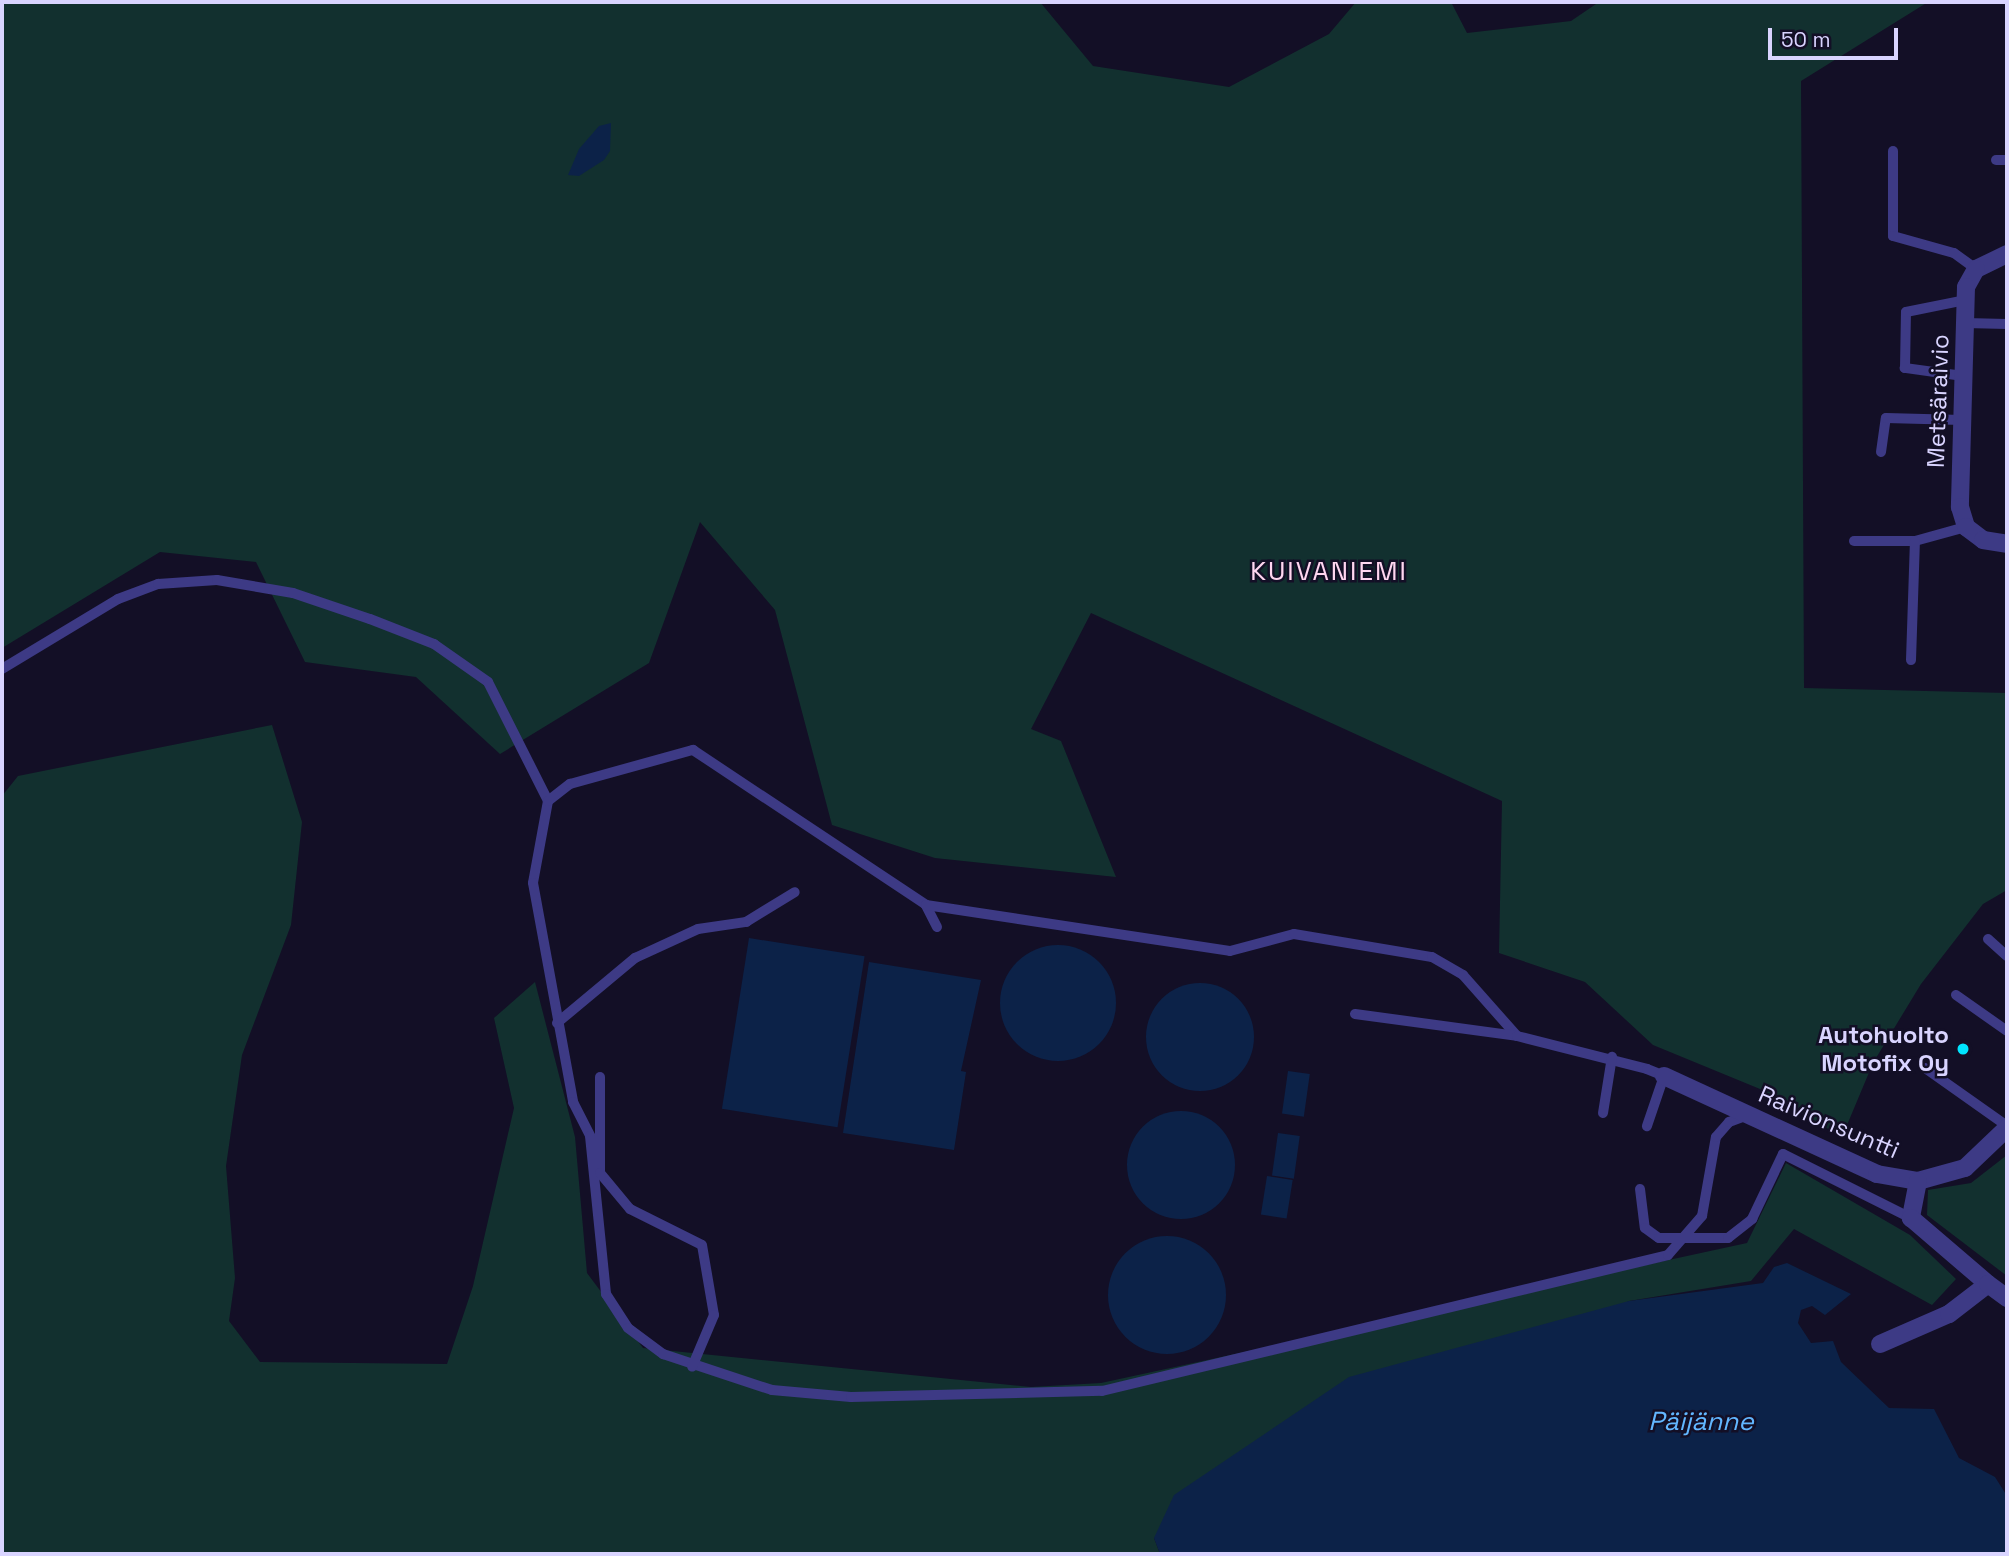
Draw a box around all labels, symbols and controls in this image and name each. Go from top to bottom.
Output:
scale bar [1771,14,1900,58]
text: 50 m [1781,26,1831,53]
street label: Metsäraivio [1921,334,1955,468]
district label: KUIVANIEMI [1251,556,1407,588]
place label: Autohuolto Motofix Oy [1818,1021,1949,1077]
marker: Autohuolto Motofix Oy [1955,1041,1971,1057]
street label: Raivionsuntti [1754,1079,1904,1165]
water label: Päijänne [1648,1406,1754,1438]

